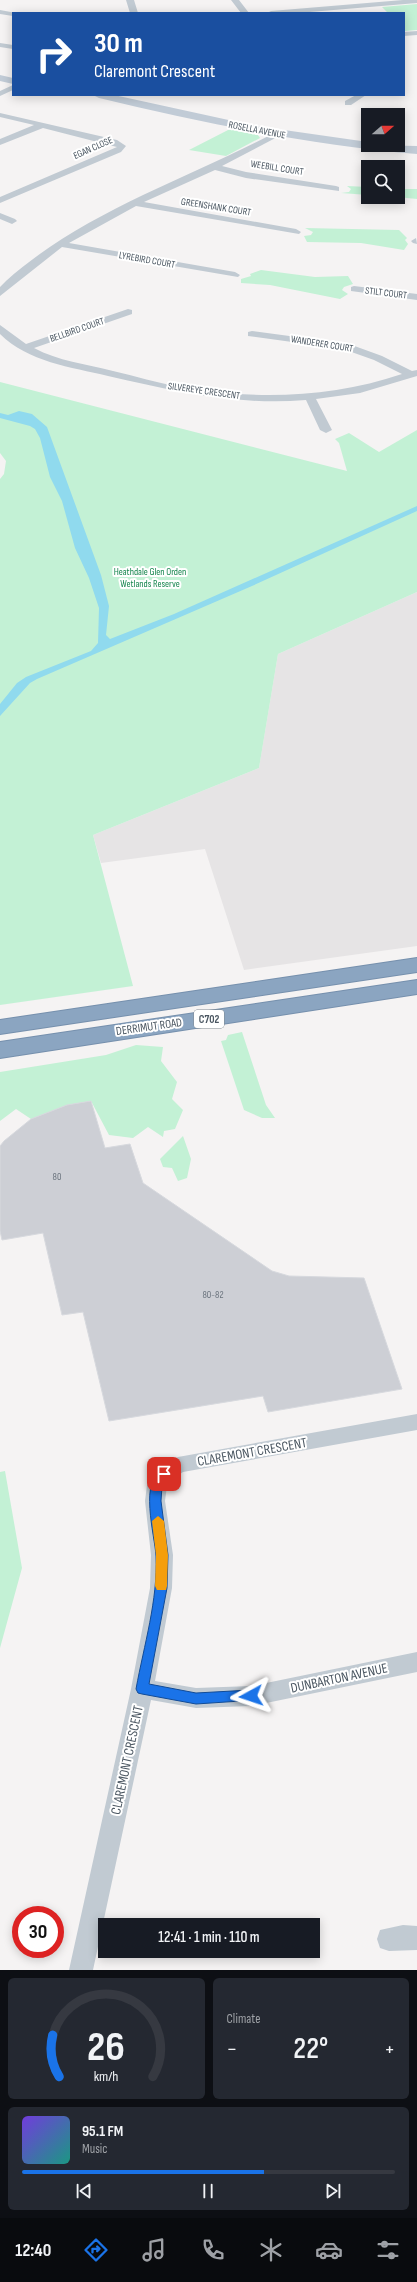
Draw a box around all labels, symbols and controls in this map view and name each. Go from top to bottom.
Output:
text: 30 m [94,27,143,60]
icon: right [28,28,80,80]
text: Claremont Crescent [94,61,215,82]
north arrow [361,108,405,152]
map controls [361,108,405,204]
street label: ROSELLA AVENUE [227,119,287,141]
street label: EGAN CLOSE [72,134,114,162]
street label: WEEBILL COURT [250,158,304,178]
button: search [361,160,405,204]
street label: GREENSHANK COURT [180,196,252,218]
street label: LYREBIRD COURT [118,249,176,271]
street label: STILT COURT [364,284,408,302]
street label: BELLBIRD COURT [48,315,106,345]
street label: WANDERER COURT [290,333,354,355]
street label: SILVEREYE CRESCENT [167,380,241,402]
park label: Heathdale Glen Orden Wetlands Reserve [114,566,186,590]
road number: C702 [194,1010,224,1028]
street label: DERRIMUT ROAD [115,1015,183,1039]
house number: 80 [53,1171,61,1183]
house number: 80-82 [202,1289,224,1301]
street label: CLAREMONT CRESCENT [196,1434,308,1470]
pin [147,1457,181,1491]
icon: arrive [153,1463,175,1485]
street label: DUNBARTON AVENUE [289,1659,389,1697]
position arrow [230,1675,272,1717]
street label: CLAREMONT CRESCENT [107,1704,147,1816]
speed limit sign: 30 [12,1906,64,1958]
text: 12:41 · 1 min · 110 m [158,1928,260,1947]
text: Climate [227,2011,260,2027]
text: 26 [87,2022,125,2071]
text: 22° [293,2031,328,2067]
text: − [227,2036,237,2063]
text: + [384,2036,395,2063]
text: km/h [94,2067,119,2084]
text: 95.1 FM [82,2122,123,2141]
text: Music [82,2141,107,2157]
icon: previous [73,2180,95,2202]
icon: pause [197,2180,219,2202]
icon: next [322,2180,344,2202]
icon: directions [82,2236,110,2264]
icon: music [140,2236,168,2264]
icon: phone [199,2236,227,2264]
icon: climate [257,2236,285,2264]
icon: car [315,2236,343,2264]
icon: filters [374,2236,402,2264]
text: 12:40 [15,2240,51,2261]

